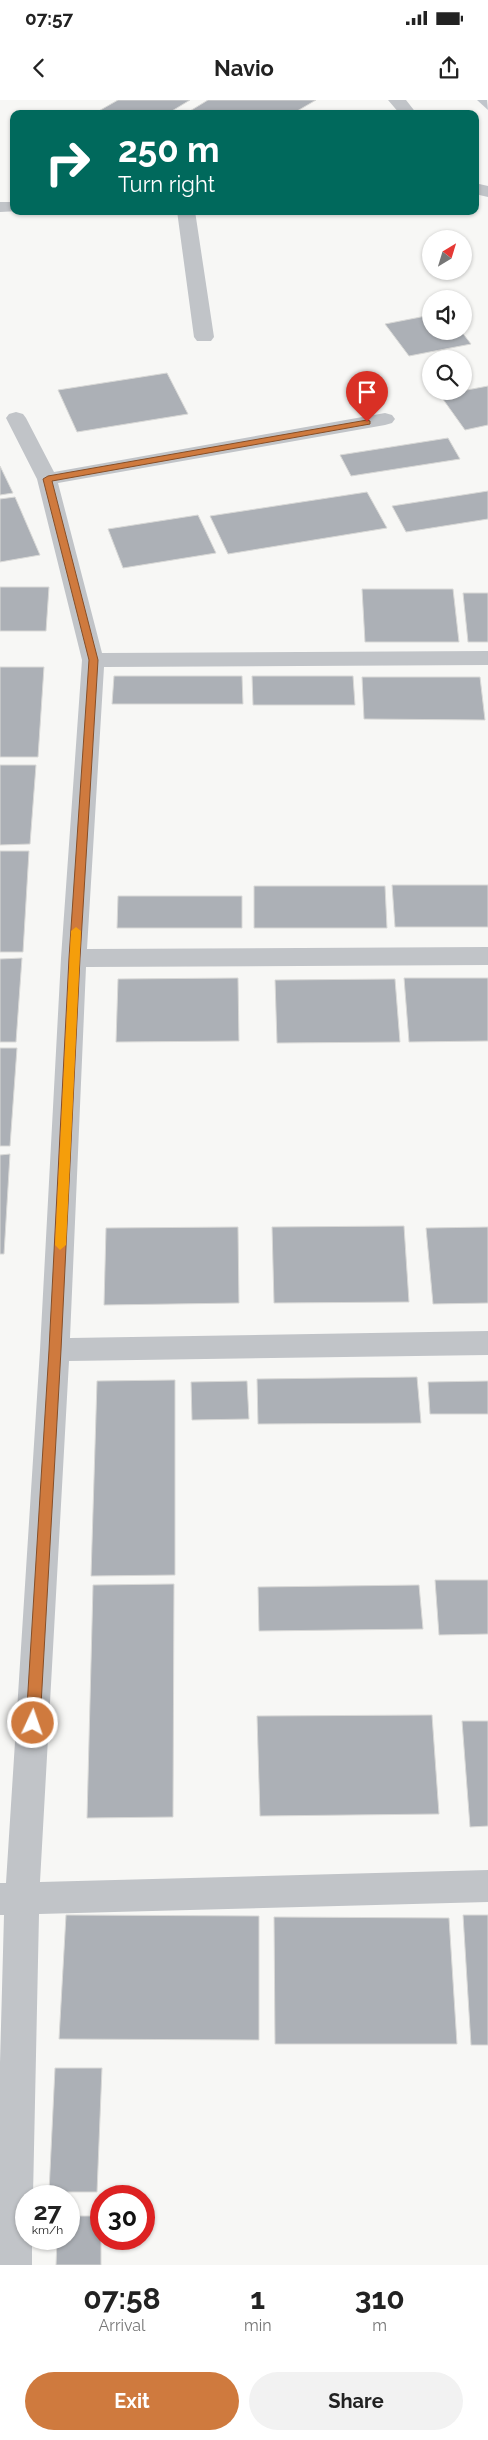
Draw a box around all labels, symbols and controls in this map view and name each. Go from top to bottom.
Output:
text: 07:57 [25,7,73,29]
icon: back [25,54,53,82]
icon: share [435,54,463,82]
text: Navio [214,55,274,81]
text: 250 m [118,129,220,170]
icon: right [35,130,100,195]
text: Turn right [118,171,215,197]
north arrow [422,230,472,280]
map controls [422,230,472,400]
button: sound [422,290,472,340]
button: search [422,350,472,400]
pin [346,371,388,422]
icon: arrive [353,378,381,406]
position arrow [6,1696,58,1748]
speed limit sign: 30 [90,2185,155,2250]
text: 27 [33,2196,62,2226]
text: km/h [32,2223,63,2237]
text: 07:58 [83,2281,161,2316]
text: 1 [250,2281,265,2316]
text: 310 [355,2281,405,2316]
text: Arrival [99,2316,145,2335]
text: min [244,2316,271,2335]
text: m [372,2316,387,2335]
button: Exit [25,2372,239,2430]
button: Share [249,2372,463,2430]

